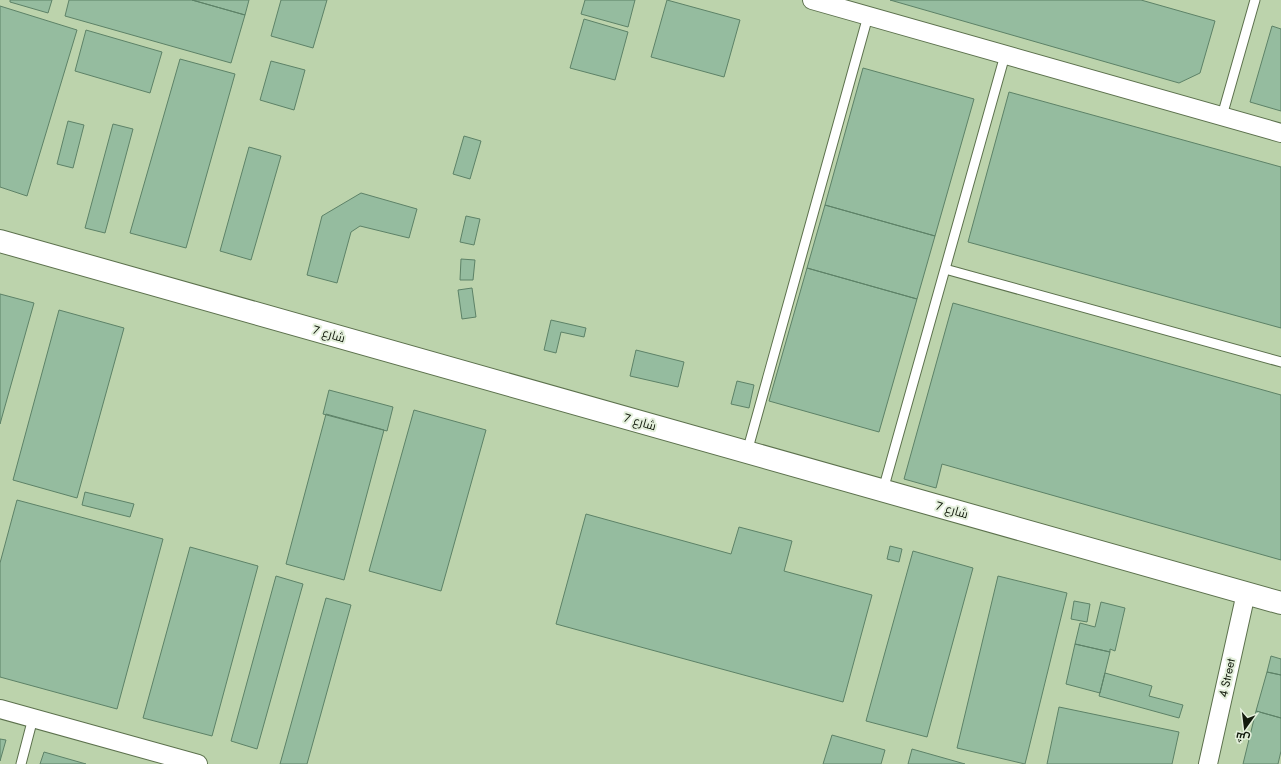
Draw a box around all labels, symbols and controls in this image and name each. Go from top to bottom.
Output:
street label: شارع 7 [311,321,347,347]
street label: شارع 7 [622,409,658,435]
street label: شارع 7 [934,497,970,523]
street label: 4 Street [1214,657,1240,699]
north arrow [1225,708,1265,748]
text: ش [1234,728,1251,747]

